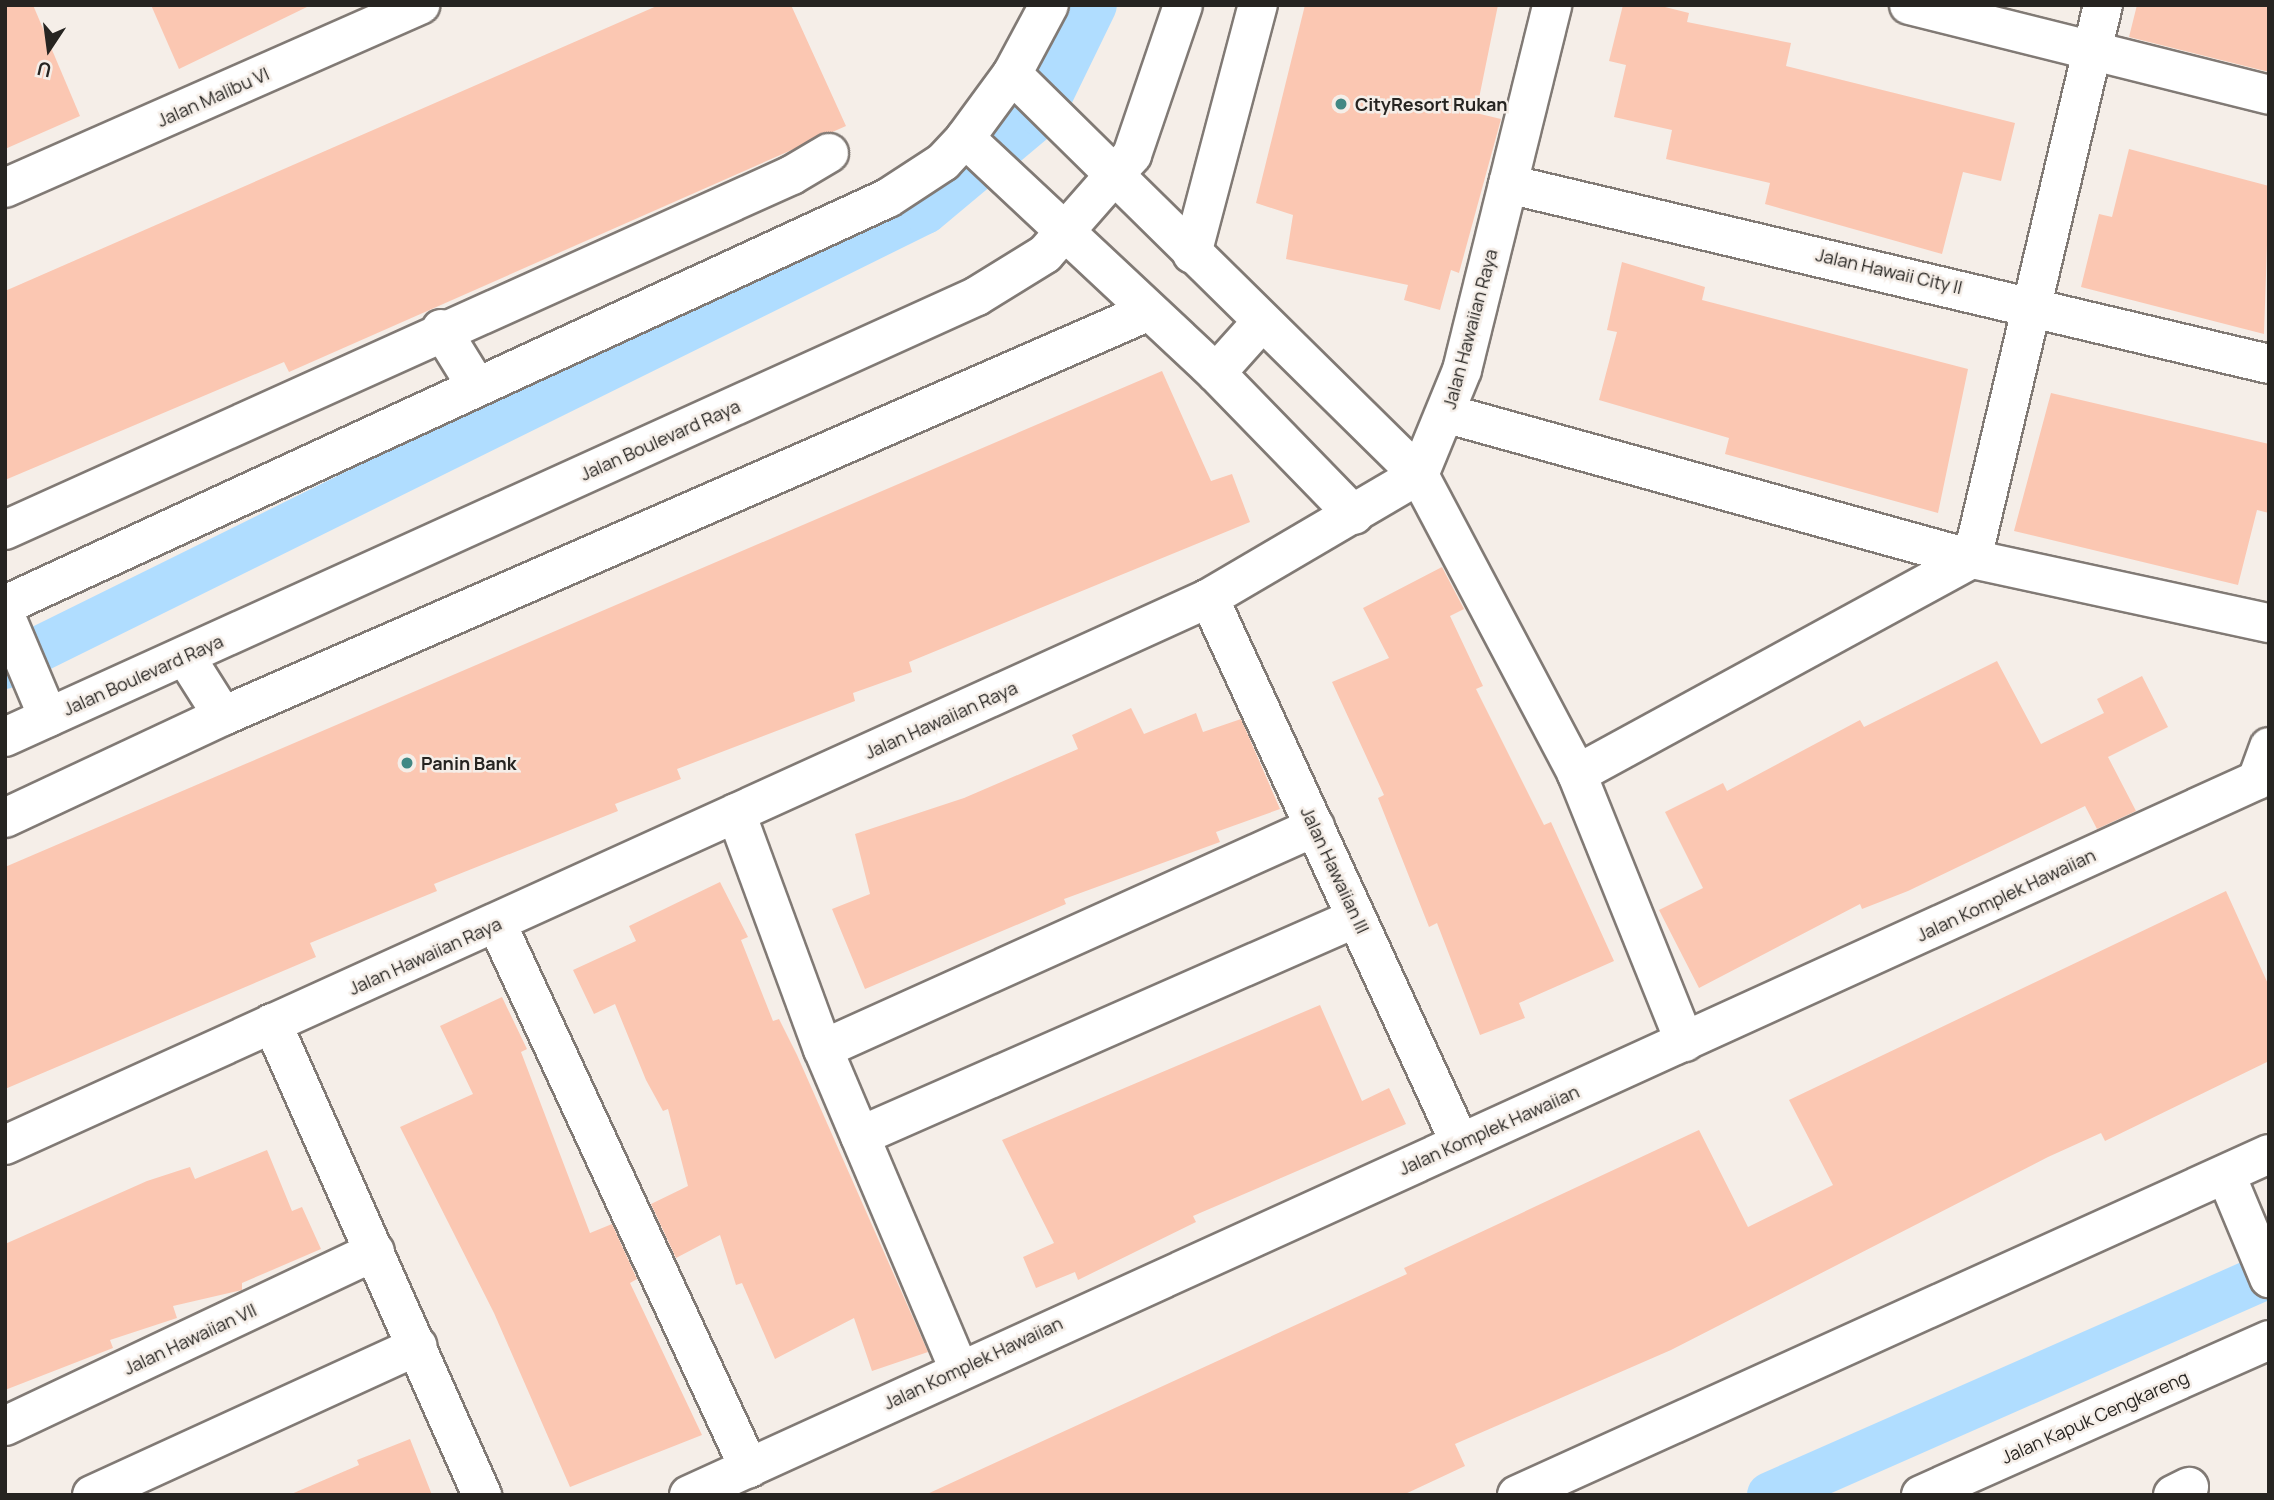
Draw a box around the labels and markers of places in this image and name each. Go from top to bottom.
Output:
place label: CityResort Rukan [1355,93,1508,115]
marker: CityResort Rukan [1333,96,1349,112]
place label: Panin Bank [421,752,516,774]
marker: Panin Bank [399,755,415,771]

